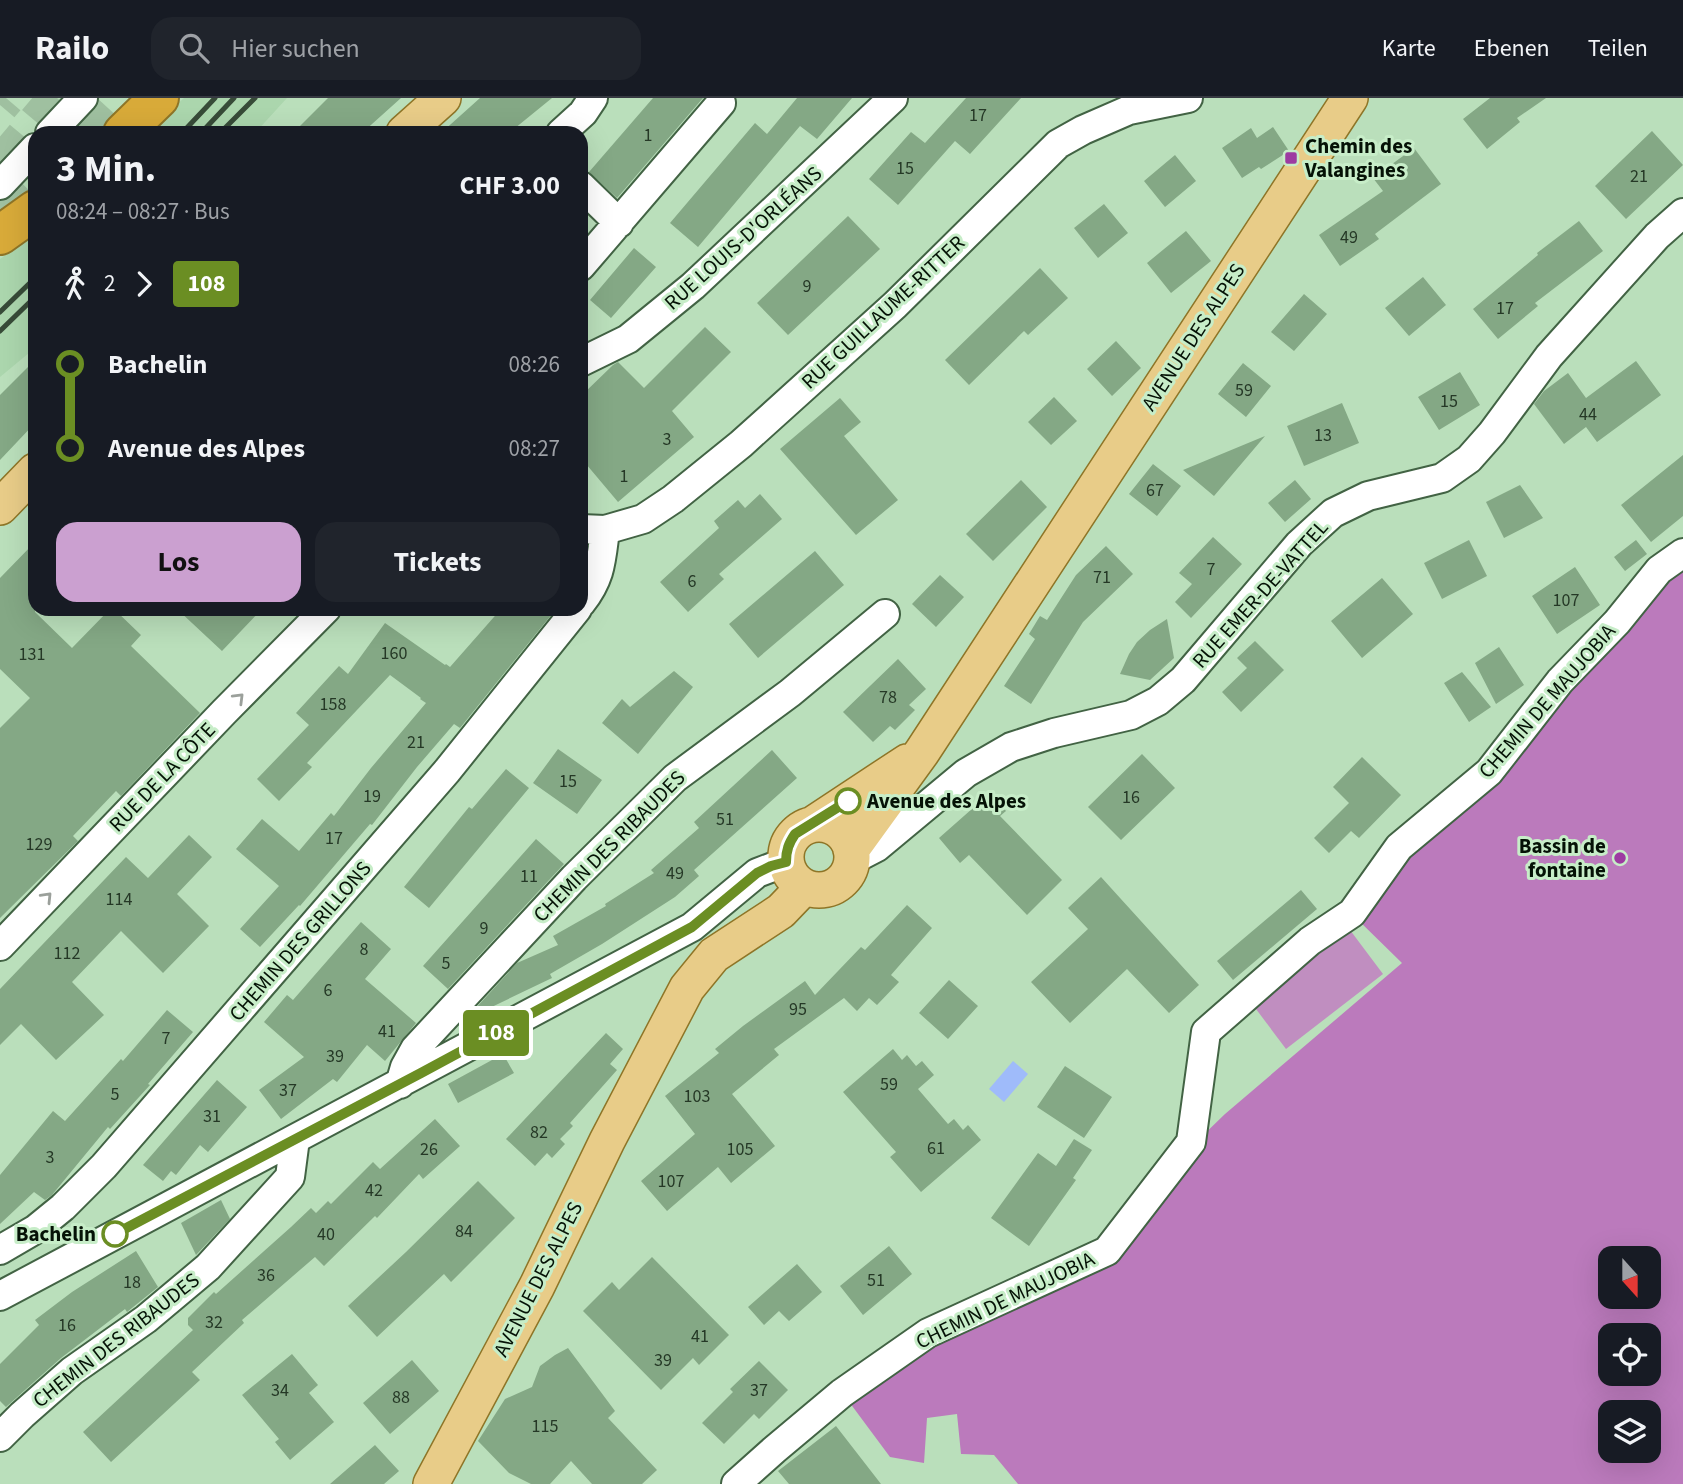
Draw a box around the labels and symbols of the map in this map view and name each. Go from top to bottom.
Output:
house number: 17 [969,103,987,128]
house number: 1 [644,123,652,148]
place label: Chemin des Valangines [1304,131,1412,185]
marker: Chemin des Valangines [1283,150,1299,166]
house number: 15 [896,156,914,181]
street label: RUE LOUIS-D'ORLÉANS [658,159,828,317]
house number: 21 [1630,164,1648,189]
house number: 49 [1340,225,1358,250]
street label: RUE GUILLAUME-RITTER [795,228,971,396]
street label: AVENUE DES ALPES [1134,257,1252,417]
house number: 9 [803,274,812,299]
house number: 17 [1496,296,1514,321]
house number: 59 [1235,378,1253,403]
house number: 15 [1440,389,1458,414]
house number: 44 [1579,402,1597,427]
house number: 13 [1314,423,1332,448]
house number: 3 [663,427,672,452]
house number: 1 [620,464,628,489]
house number: 67 [1146,478,1164,503]
street label: RUE EMER-DE-VATTEL [1185,513,1335,675]
house number: 7 [1207,557,1216,582]
house number: 71 [1093,565,1111,590]
house number: 6 [688,569,697,594]
house number: 107 [1553,588,1579,613]
street label: CHEMIN DE MAUJOBIA [1471,617,1623,785]
house number: 160 [381,641,407,666]
house number: 131 [19,642,45,667]
house number: 78 [879,685,897,710]
house number: 158 [320,692,346,717]
one-way arrow [230,693,243,706]
street label: RUE DE LA CÔTE [102,716,222,838]
house number: 21 [407,730,425,755]
street label: CHEMIN DES RIBAUDES [526,763,692,929]
house number: 15 [559,769,577,794]
house number: 19 [363,784,381,809]
house number: 16 [1122,785,1140,810]
place label: Avenue des Alpes [866,786,1026,816]
marker: Avenue des Alpes [835,788,861,814]
house number: 51 [716,807,734,832]
house number: 17 [325,826,343,851]
place label: Bassin de fontaine [1519,831,1606,885]
house number: 129 [26,832,52,857]
marker: Bassin de fontaine [1612,850,1628,866]
street label: CHEMIN DES GRILLONS [222,854,378,1028]
house number: 49 [666,861,684,886]
house number: 11 [520,864,538,889]
house number: 114 [106,887,132,912]
one-way arrow [39,892,52,905]
house number: 9 [480,916,489,941]
house number: 8 [360,937,369,962]
house number: 112 [54,941,80,966]
house number: 5 [442,951,451,976]
house number: 6 [324,978,333,1003]
house number: 95 [789,997,807,1022]
line badge: 108 [456,1010,536,1056]
house number: 41 [378,1019,396,1044]
house number: 7 [162,1026,171,1051]
house number: 39 [326,1044,344,1069]
house number: 59 [880,1072,898,1097]
house number: 37 [279,1078,297,1103]
house number: 5 [111,1082,120,1107]
house number: 103 [684,1084,710,1109]
house number: 31 [203,1104,221,1129]
house number: 82 [530,1120,548,1145]
house number: 61 [927,1136,945,1161]
house number: 26 [420,1137,438,1162]
house number: 105 [727,1137,753,1162]
house number: 3 [46,1145,55,1170]
house number: 107 [658,1169,684,1194]
house number: 42 [365,1178,383,1203]
street label: AVENUE DES ALPES [486,1196,590,1362]
place label: Bachelin [16,1219,96,1249]
house number: 84 [455,1219,473,1244]
marker: Bachelin [102,1221,128,1247]
house number: 40 [317,1222,335,1247]
street label: CHEMIN DE MAUJOBIA [910,1243,1100,1356]
north arrow [1598,1246,1661,1309]
house number: 36 [257,1263,275,1288]
street label: CHEMIN DES RIBAUDES [26,1265,206,1415]
house number: 51 [867,1268,885,1293]
house number: 18 [123,1270,141,1295]
house number: 32 [205,1310,223,1335]
house number: 16 [58,1313,76,1338]
house number: 41 [691,1324,709,1349]
house number: 39 [654,1348,672,1373]
house number: 34 [271,1378,289,1403]
house number: 37 [750,1378,768,1403]
house number: 88 [392,1385,410,1410]
house number: 115 [532,1414,558,1439]

